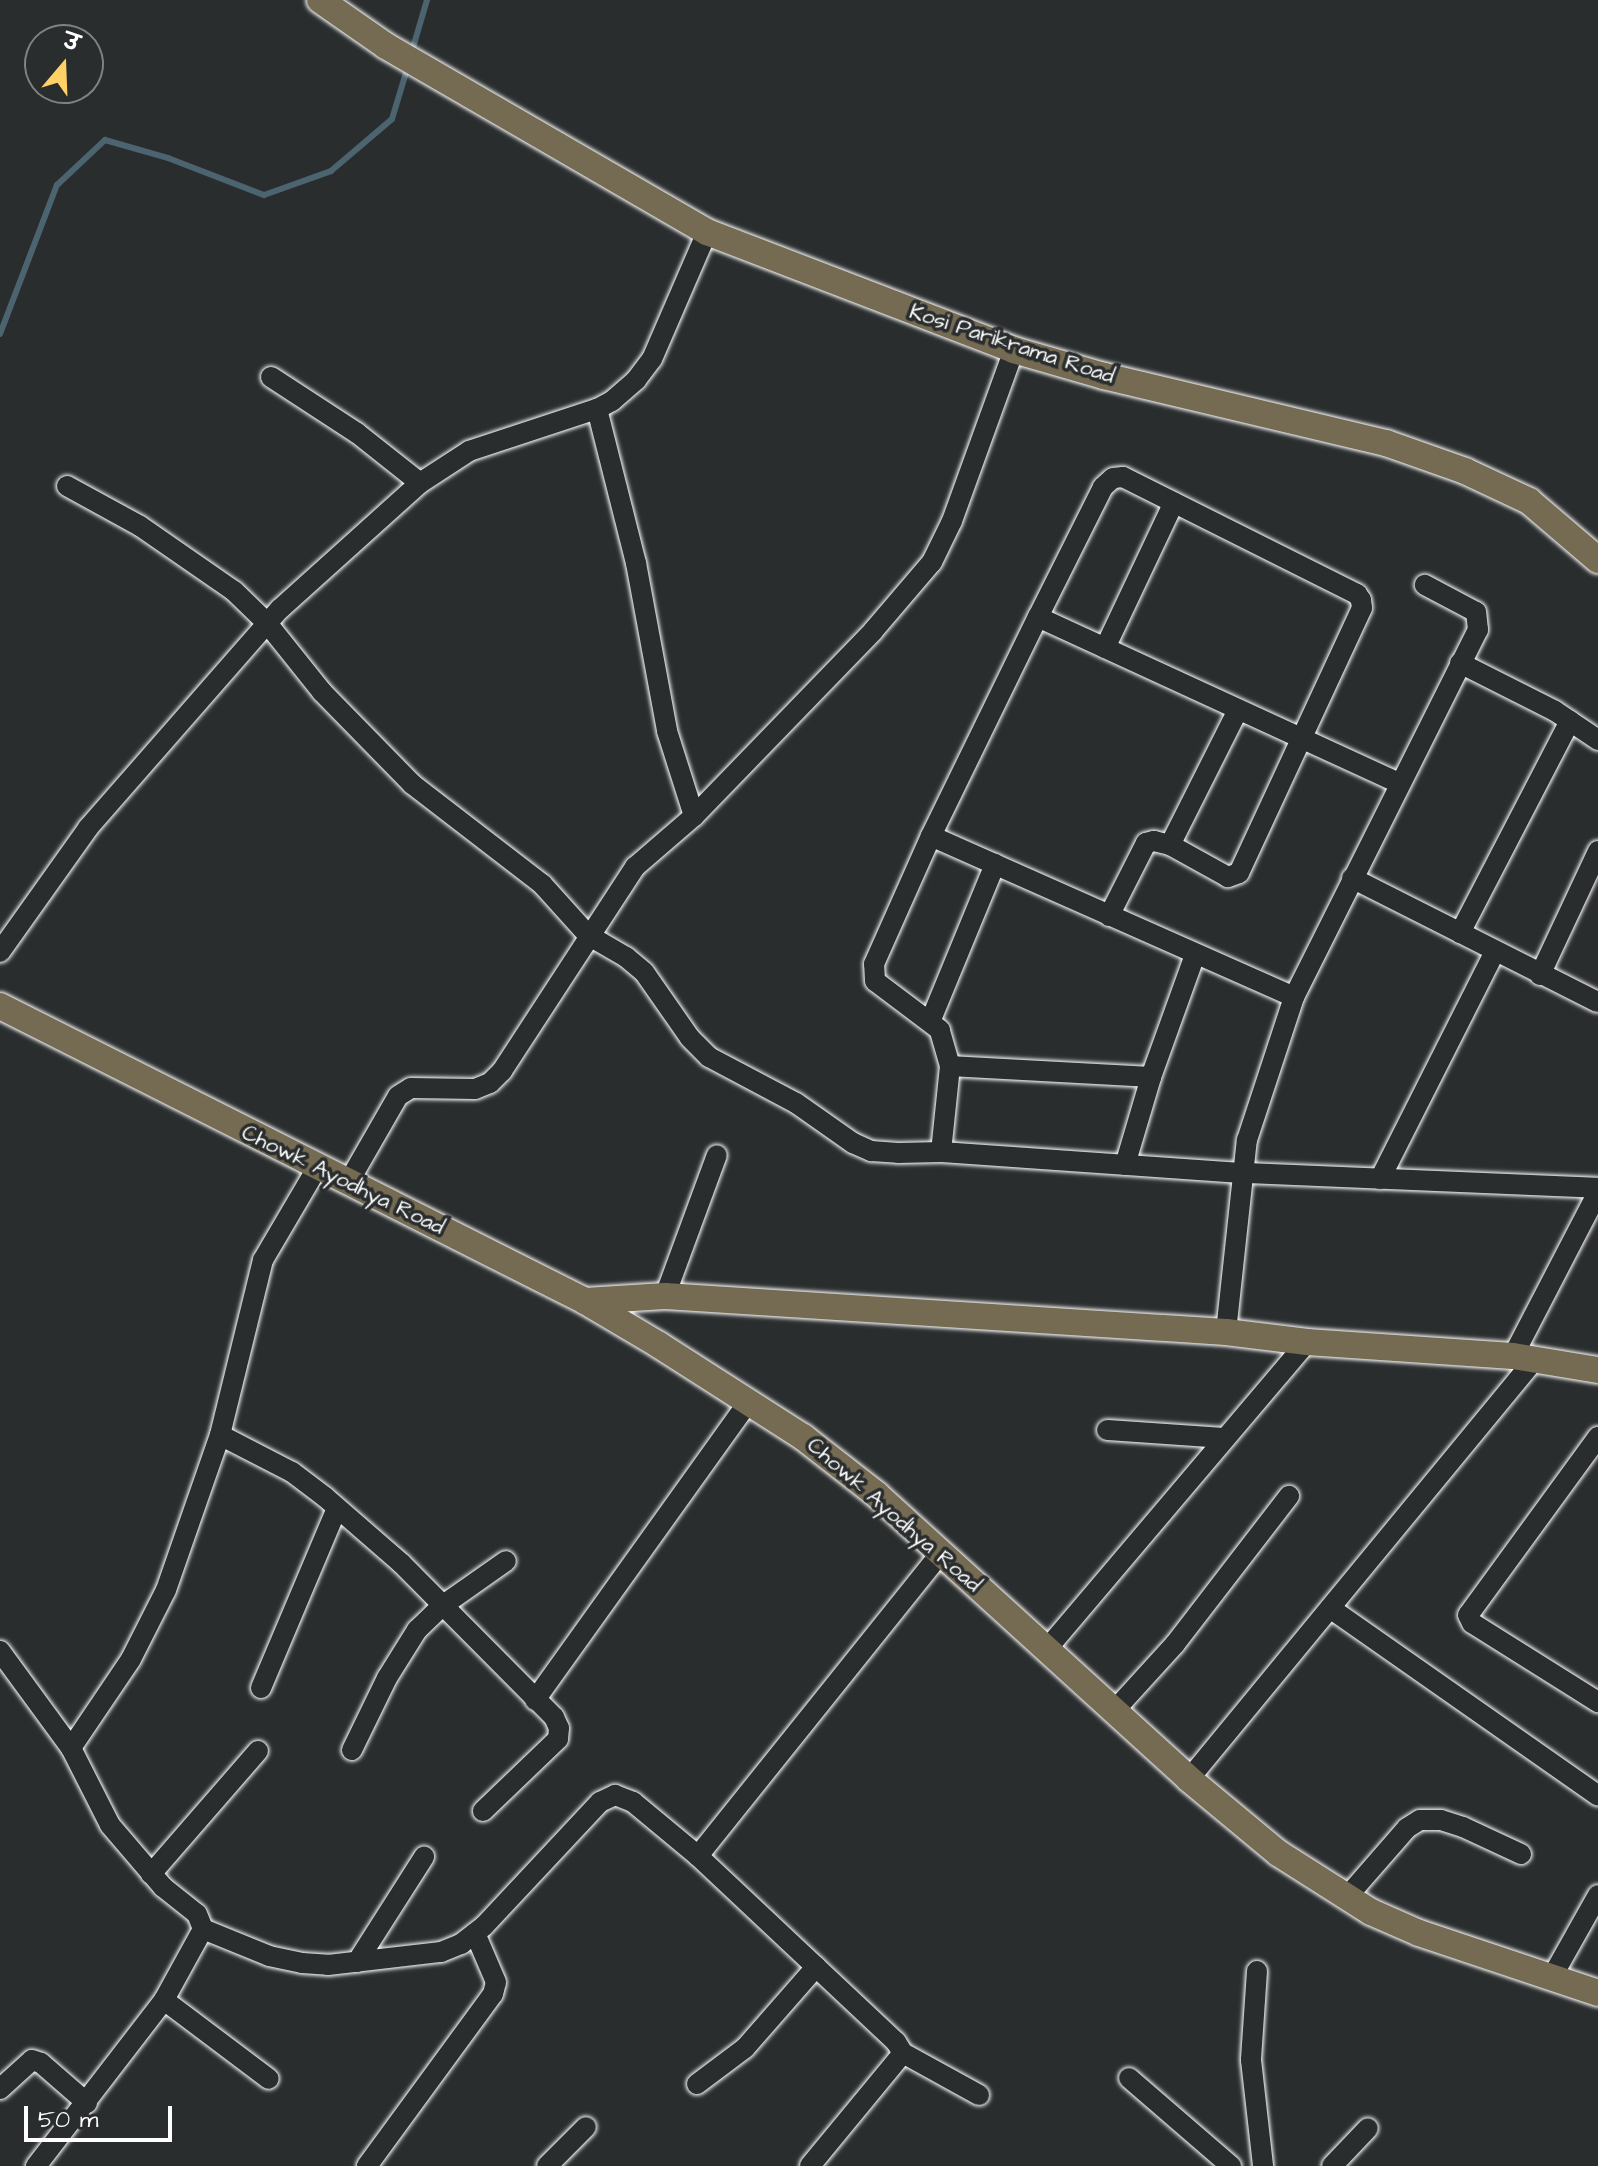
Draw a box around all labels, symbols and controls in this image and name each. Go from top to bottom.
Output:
north arrow [24,24,104,104]
text: उ [59,26,83,60]
street label: Kosi Parikrama Road [906,298,1118,390]
street label: Chowk Ayodhya Road [237,1119,449,1241]
street label: Chowk Ayodhya Road [801,1432,987,1598]
scale bar [28,2090,176,2140]
text: 50 m [38,2103,98,2137]

